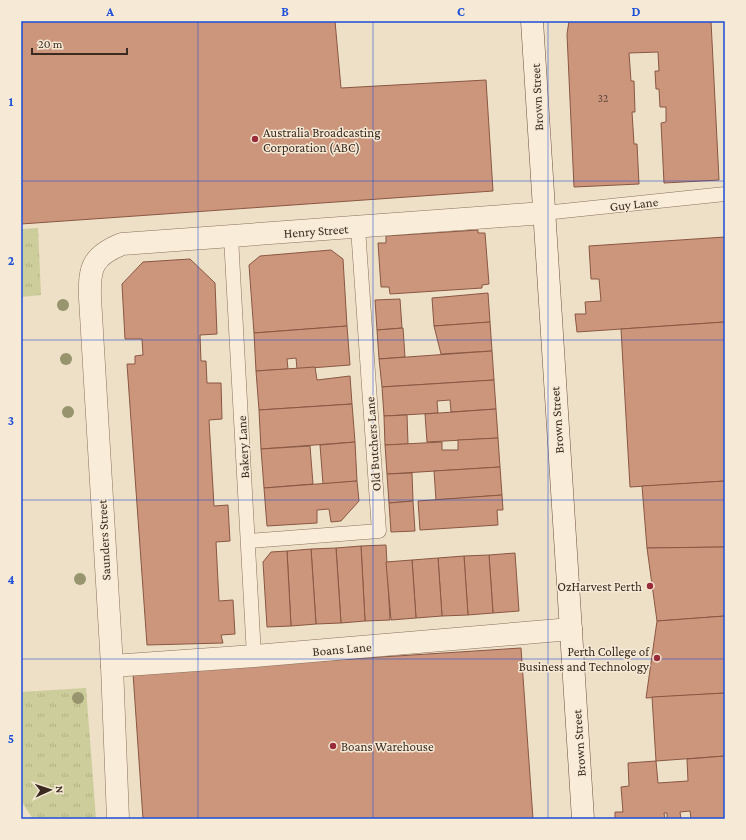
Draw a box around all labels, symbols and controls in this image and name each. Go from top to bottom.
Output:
text: A [105,4,114,19]
text: B [281,4,289,19]
text: C [457,4,465,19]
text: D [632,4,641,19]
scale bar [32,30,127,56]
text: 20 m [38,37,63,51]
street label: Brown Street [528,62,546,131]
house number: 32 [598,92,608,104]
text: 1 [9,94,14,109]
place label: Australia Broadcasting Corporation (ABC) [263,125,381,156]
marker: Australia Broadcasting Corporation (ABC) [250,134,260,144]
street label: Guy Lane [609,194,659,214]
street label: Henry Street [283,221,350,241]
text: 2 [8,253,15,268]
street label: Brown Street [547,385,567,454]
street label: Old Butchers Lane [362,396,384,492]
text: 3 [8,413,14,428]
street label: Bakery Lane [234,415,252,479]
street label: Saunders Street [94,498,114,581]
text: 4 [7,572,15,587]
place label: OzHarvest Perth [557,579,642,594]
marker: OzHarvest Perth [645,581,655,591]
street label: Boans Lane [312,639,372,659]
place label: Perth College of Business and Technology [519,644,650,674]
marker: Perth College of Business and Technology [652,653,662,663]
street label: Brown Street [569,708,589,777]
text: 5 [8,731,14,746]
place label: Boans Warehouse [341,739,434,754]
marker: Boans Warehouse [328,741,338,751]
north arrow [30,770,70,810]
text: N [54,785,66,794]

